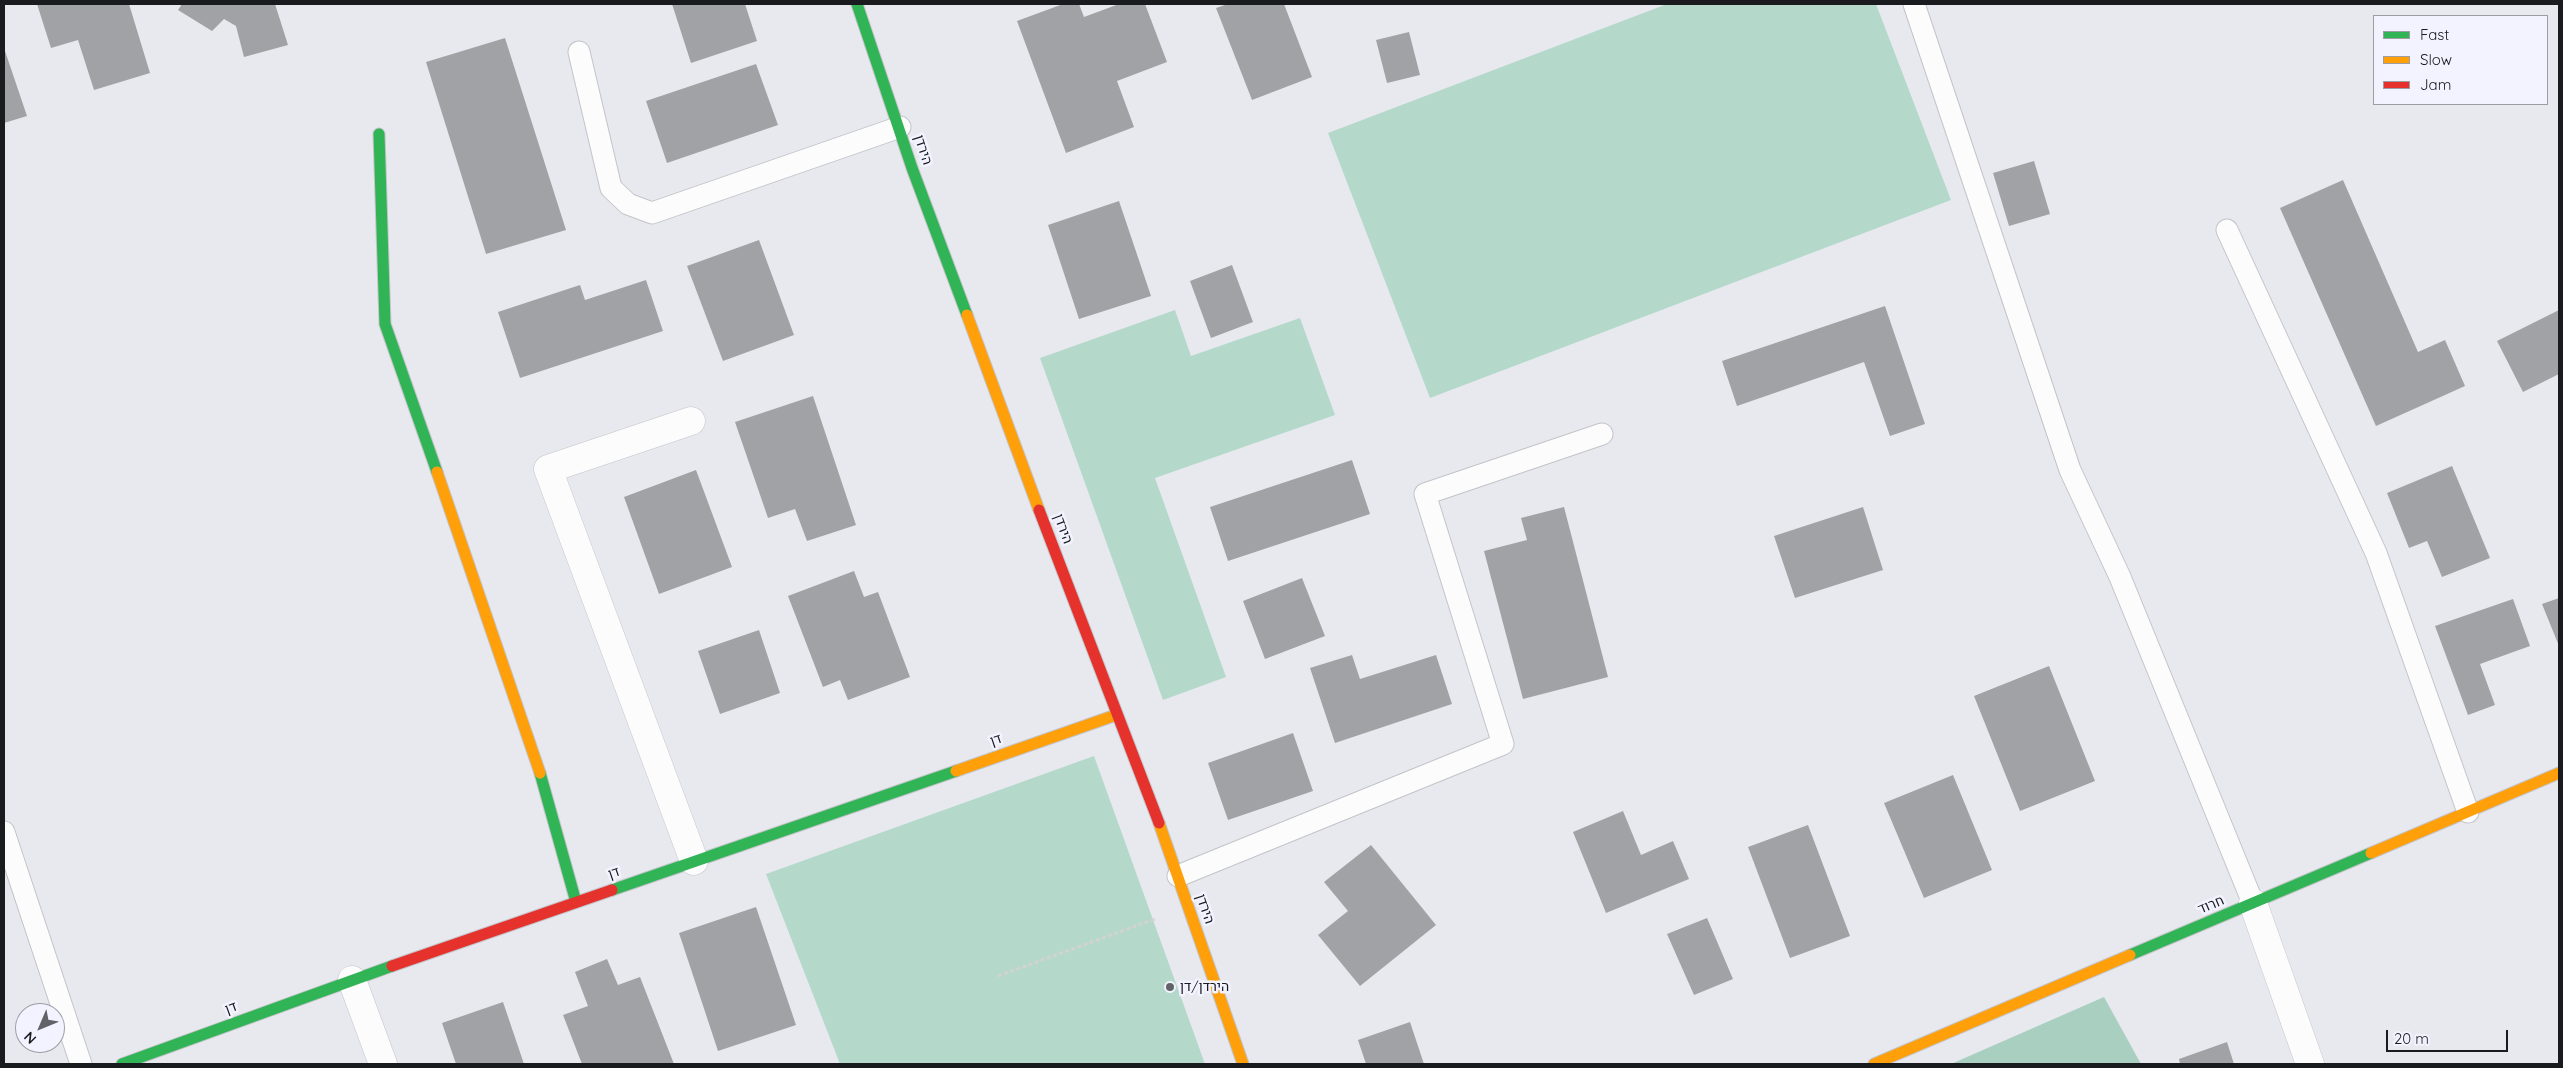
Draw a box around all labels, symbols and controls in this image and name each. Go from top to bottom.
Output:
legend [2373,15,2548,105]
text: Fast [2420,25,2449,44]
text: Slow [2420,50,2452,69]
text: Jam [2420,75,2451,94]
street label: הירדן [910,133,936,167]
street label: הירדן [1050,512,1076,546]
street label: דן [988,730,1004,750]
street label: דן [606,863,622,883]
street label: הירדן [1192,892,1218,926]
street label: חרוד [2195,892,2227,918]
place label: הירדן/דן [1180,979,1229,995]
marker: הירדן/דן [1164,981,1176,993]
street label: דן [223,998,239,1018]
north arrow [15,1003,65,1053]
scale bar [2388,1020,2510,1052]
text: N [20,1028,40,1048]
text: 20 m [2394,1029,2429,1048]

